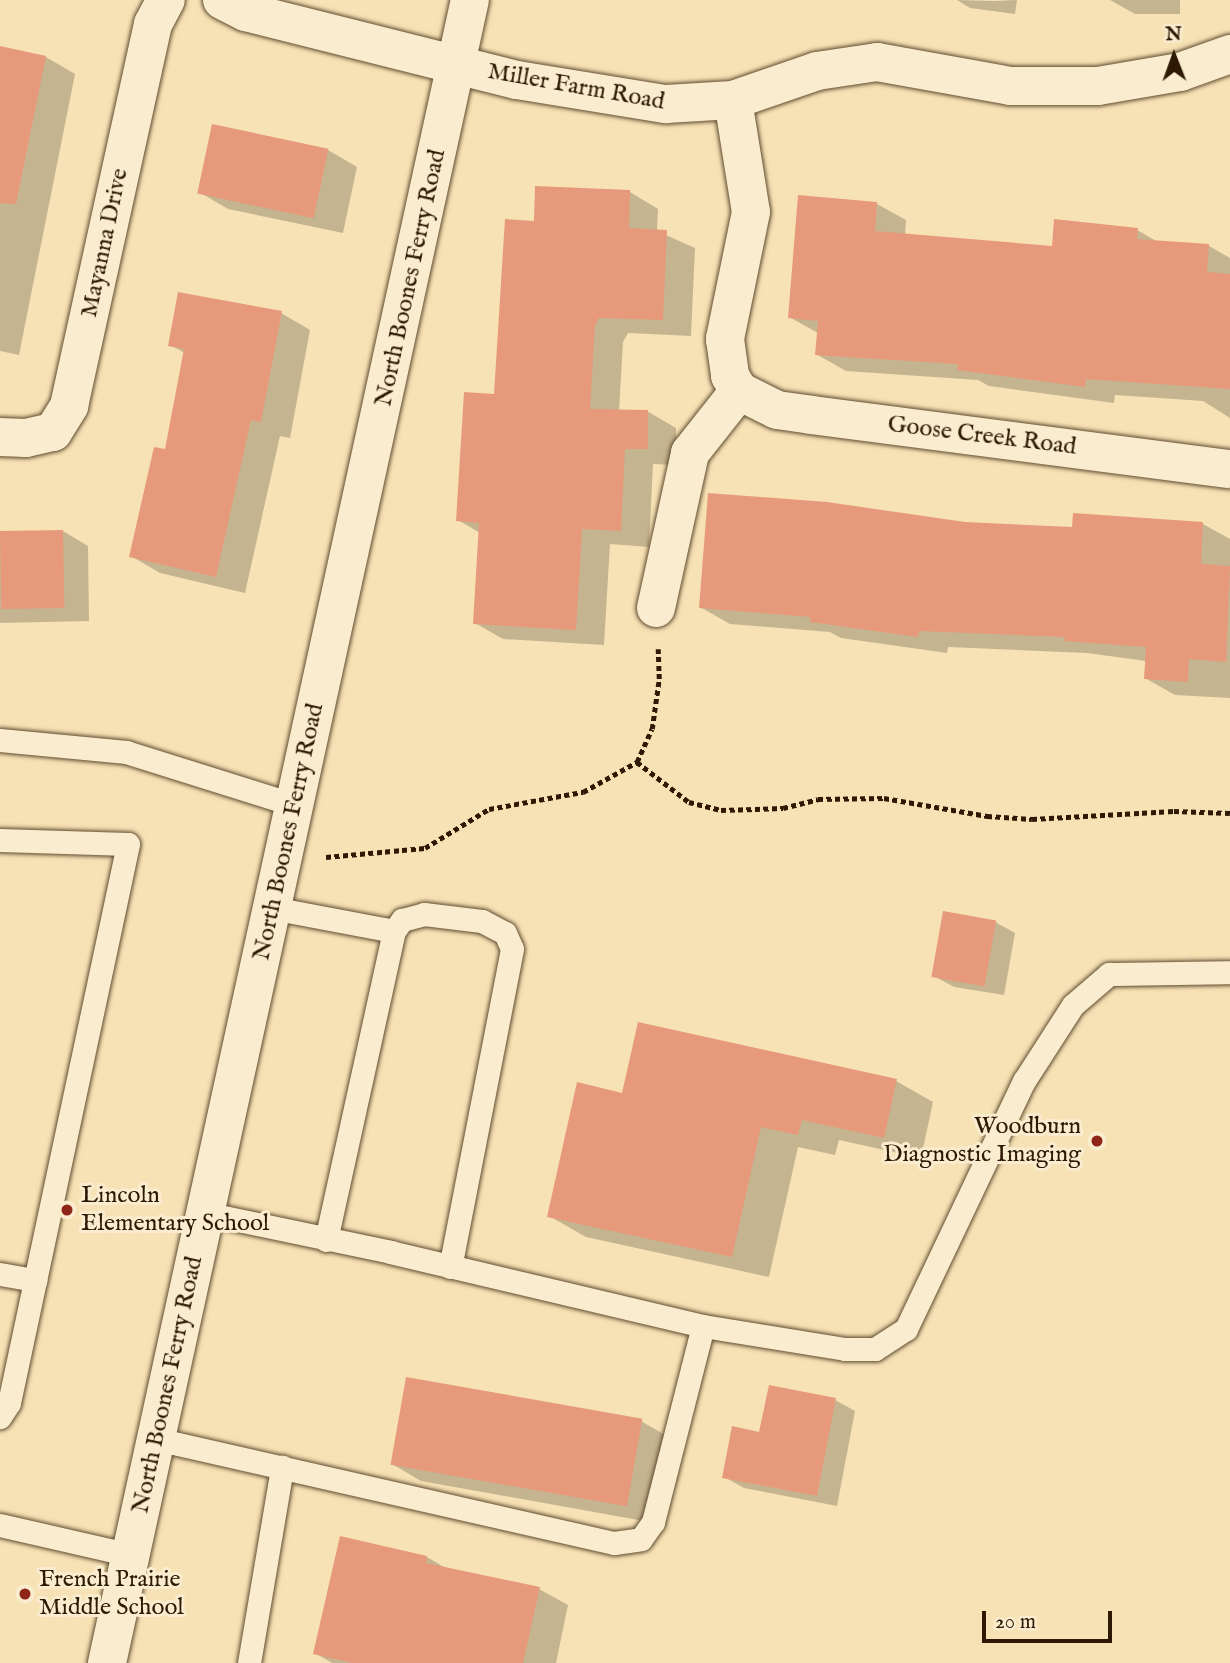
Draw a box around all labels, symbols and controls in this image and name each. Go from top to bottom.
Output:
north arrow [1139,21,1209,91]
text: N [1165,23,1182,47]
street label: Miller Farm Road [485,57,667,117]
street label: North Boones Ferry Road [370,147,452,409]
street label: Mayanna Drive [75,166,135,320]
street label: Goose Creek Road [886,410,1078,462]
street label: North Boones Ferry Road [248,701,330,963]
place label: Woodburn Diagnostic Imaging [883,1113,1081,1169]
marker: Woodburn Diagnostic Imaging [1087,1131,1107,1151]
place label: Lincoln Elementary School [81,1182,269,1238]
marker: Lincoln Elementary School [59,1202,75,1218]
street label: North Boones Ferry Road [127,1254,209,1516]
place label: French Prairie Middle School [39,1566,184,1622]
marker: French Prairie Middle School [17,1586,33,1602]
scale bar [985,1596,1114,1640]
text: 20 m [995,1609,1036,1636]

